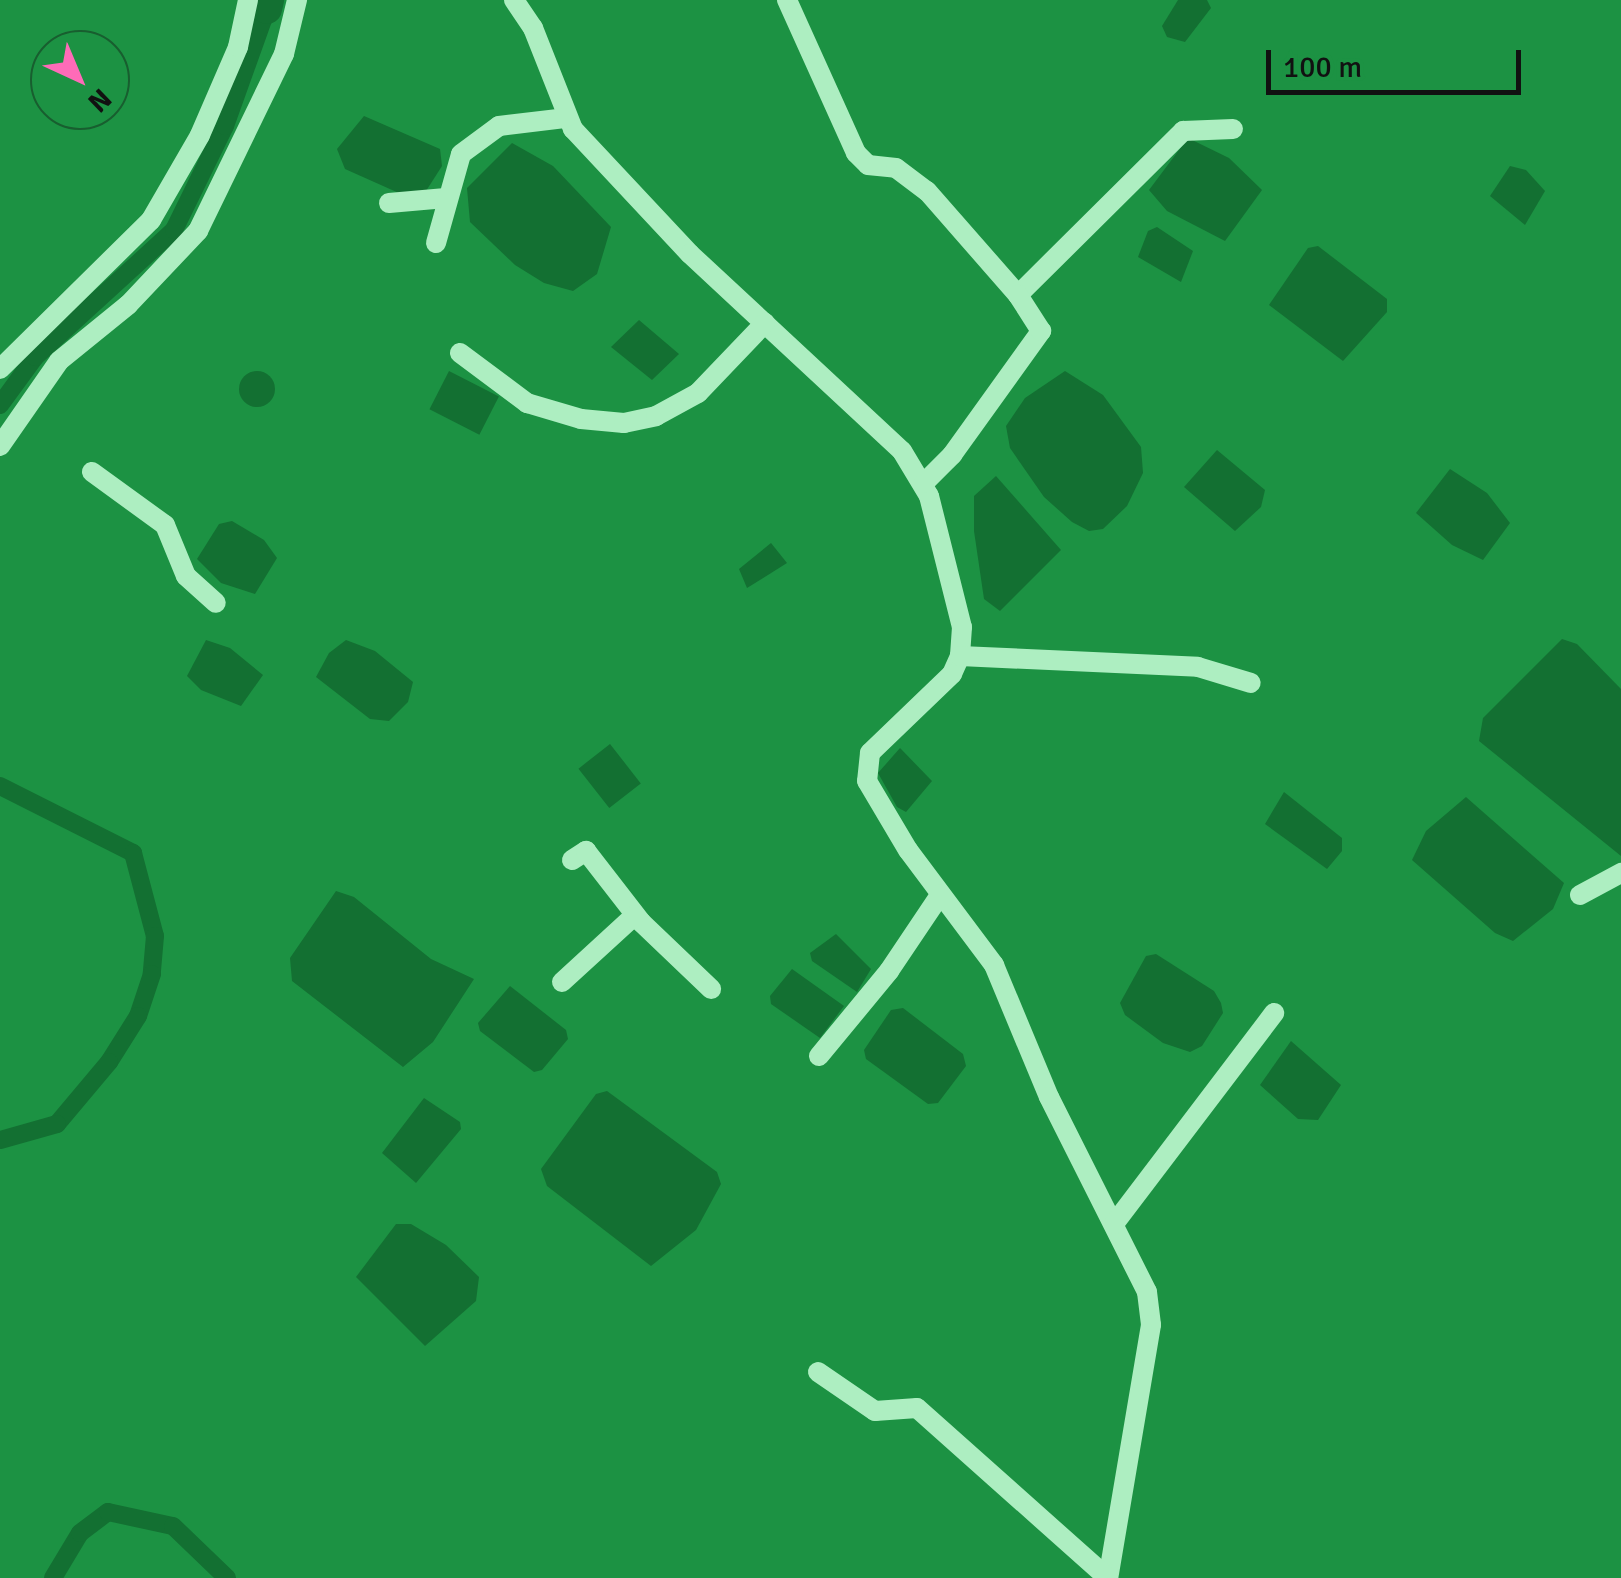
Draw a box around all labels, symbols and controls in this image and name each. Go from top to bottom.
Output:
north arrow [30,30,130,130]
scale bar [1271,30,1526,92]
text: 100 m [1283,49,1362,86]
text: N [81,81,118,119]

